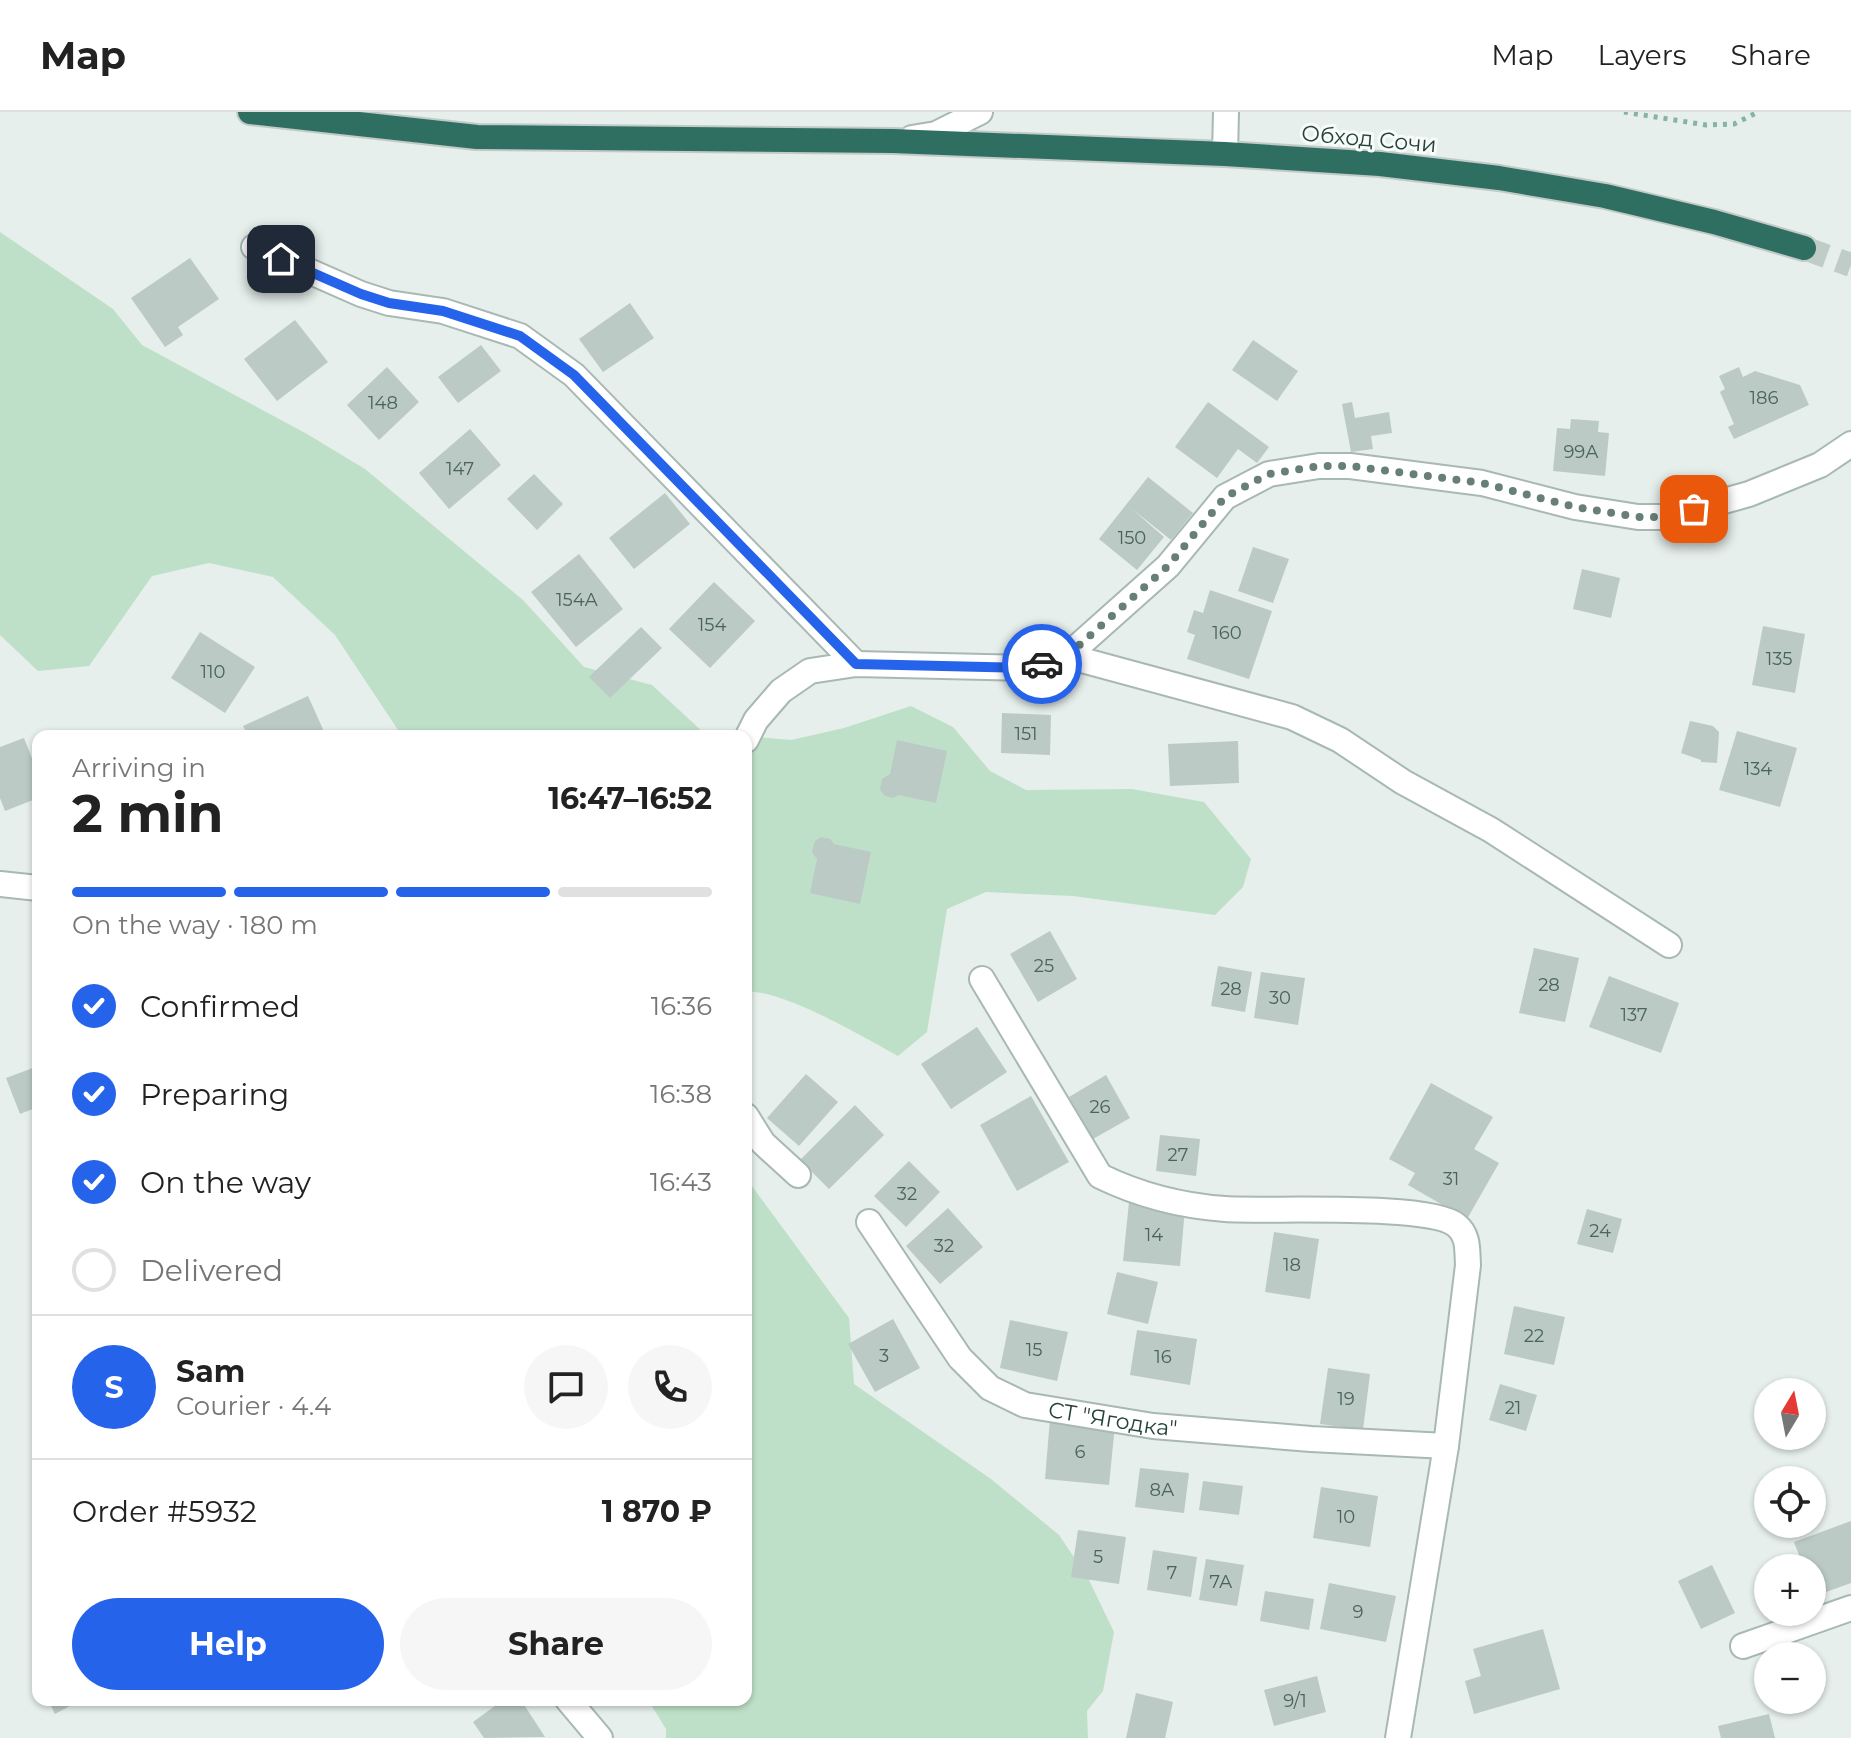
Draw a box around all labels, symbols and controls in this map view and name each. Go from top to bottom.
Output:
text: Map [40,32,126,79]
text: Map [1491,38,1554,72]
text: Layers [1598,38,1687,72]
text: Share [1731,38,1811,72]
street label: Обход Сочи [1300,120,1438,158]
pin [247,225,315,293]
icon: home [259,237,303,281]
house number: 186 [1750,387,1779,409]
house number: 148 [368,392,398,414]
house number: 99А [1563,441,1599,463]
house number: 147 [446,458,474,480]
pin [1660,475,1728,543]
icon: bag [1672,487,1716,531]
house number: 150 [1118,527,1146,549]
house number: 154А [556,589,599,611]
house number: 154 [698,614,726,636]
house number: 160 [1212,622,1242,644]
courier [1002,624,1082,704]
icon: car [1020,642,1064,686]
house number: 135 [1766,648,1792,670]
house number: 110 [201,661,225,683]
house number: 151 [1014,723,1038,745]
text: Arriving in [72,752,206,784]
house number: 134 [1744,758,1772,780]
text: 16:47–16:52 [548,780,712,817]
text: 2 min [72,782,224,845]
text: On the way · 180 m [72,909,318,941]
house number: 25 [1034,955,1054,977]
house number: 28 [1538,974,1560,996]
house number: 28 [1220,978,1242,1000]
icon: check [72,984,116,1028]
house number: 30 [1269,987,1291,1009]
text: Confirmed [140,988,300,1025]
text: 16:36 [651,990,712,1022]
house number: 137 [1620,1004,1648,1026]
icon: check [72,1072,116,1116]
text: Preparing [140,1076,289,1113]
text: 16:38 [650,1078,712,1110]
house number: 26 [1089,1096,1111,1118]
house number: 27 [1168,1144,1188,1166]
icon: check [72,1160,116,1204]
text: On the way [140,1164,311,1201]
text: 16:43 [650,1166,712,1198]
house number: 31 [1443,1168,1459,1190]
house number: 32 [897,1183,917,1205]
house number: 24 [1589,1220,1611,1242]
house number: 14 [1145,1224,1163,1246]
house number: 32 [934,1235,954,1257]
text: Delivered [140,1252,283,1289]
house number: 18 [1283,1254,1301,1276]
house number: 22 [1524,1325,1544,1347]
house number: 15 [1026,1339,1042,1361]
button: chat [524,1345,608,1429]
button: phone [628,1345,712,1429]
house number: 3 [879,1345,889,1367]
house number: 16 [1154,1346,1172,1368]
text: Sam [176,1353,245,1390]
text: S [104,1369,124,1406]
north arrow [1754,1378,1826,1450]
map controls [1754,1378,1826,1714]
house number: 19 [1337,1388,1355,1410]
text: Courier · 4.4 [176,1390,331,1422]
street label: СТ "Ягодка" [1046,1396,1178,1441]
house number: 21 [1505,1397,1521,1419]
house number: 6 [1075,1441,1086,1463]
button: locate [1754,1466,1826,1538]
house number: 8А [1150,1479,1175,1501]
text: Order #5932 [72,1493,257,1530]
text: 1 870 ₽ [602,1493,712,1530]
house number: 10 [1337,1506,1355,1528]
house number: 5 [1093,1546,1103,1568]
button: + [1754,1554,1826,1626]
house number: 7 [1167,1562,1177,1584]
house number: 7А [1210,1571,1233,1593]
button: Help [72,1598,384,1690]
button: Share [400,1598,712,1690]
house number: 9 [1353,1601,1364,1623]
button: − [1754,1642,1826,1714]
house number: 9/1 [1283,1690,1307,1712]

